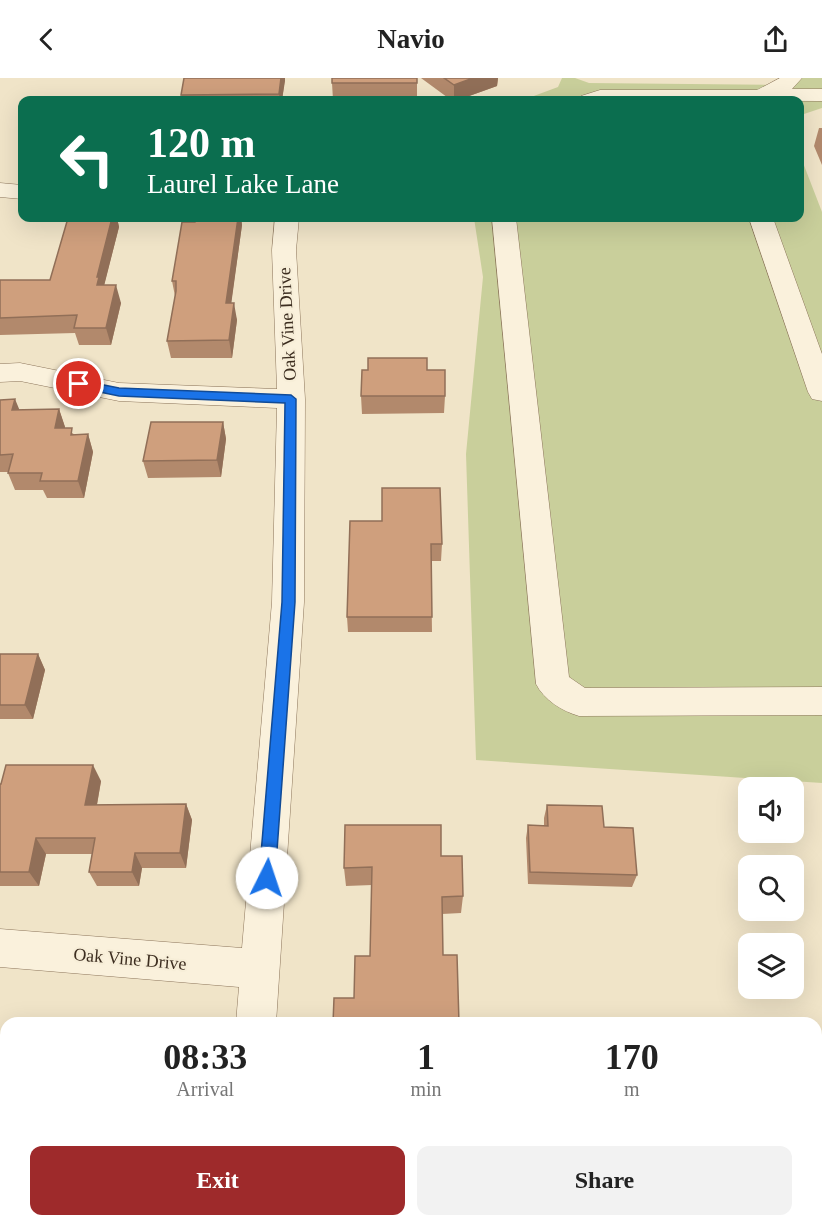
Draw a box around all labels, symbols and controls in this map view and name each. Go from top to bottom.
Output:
icon: back [30,23,63,56]
icon: share [759,23,792,56]
text: Navio [377,24,445,54]
icon: left [48,120,126,198]
text: 120 m [147,120,256,166]
text: Laurel Lake Lane [147,169,339,199]
street label: Oak Vine Drive [274,267,300,381]
pin [53,358,104,409]
icon: arrive [62,367,95,400]
map controls [738,777,804,999]
button: sound [738,777,804,843]
position arrow [235,846,299,910]
button: search [738,855,804,921]
button: layers [738,933,804,999]
street label: Oak Vine Drive [73,944,187,974]
text: 08:33 [163,1037,247,1077]
text: 1 [417,1037,435,1077]
text: 170 [605,1037,659,1077]
text: Arrival [176,1078,234,1100]
text: min [410,1078,442,1100]
text: m [624,1078,640,1100]
button: Exit [30,1146,405,1215]
button: Share [417,1146,792,1215]

